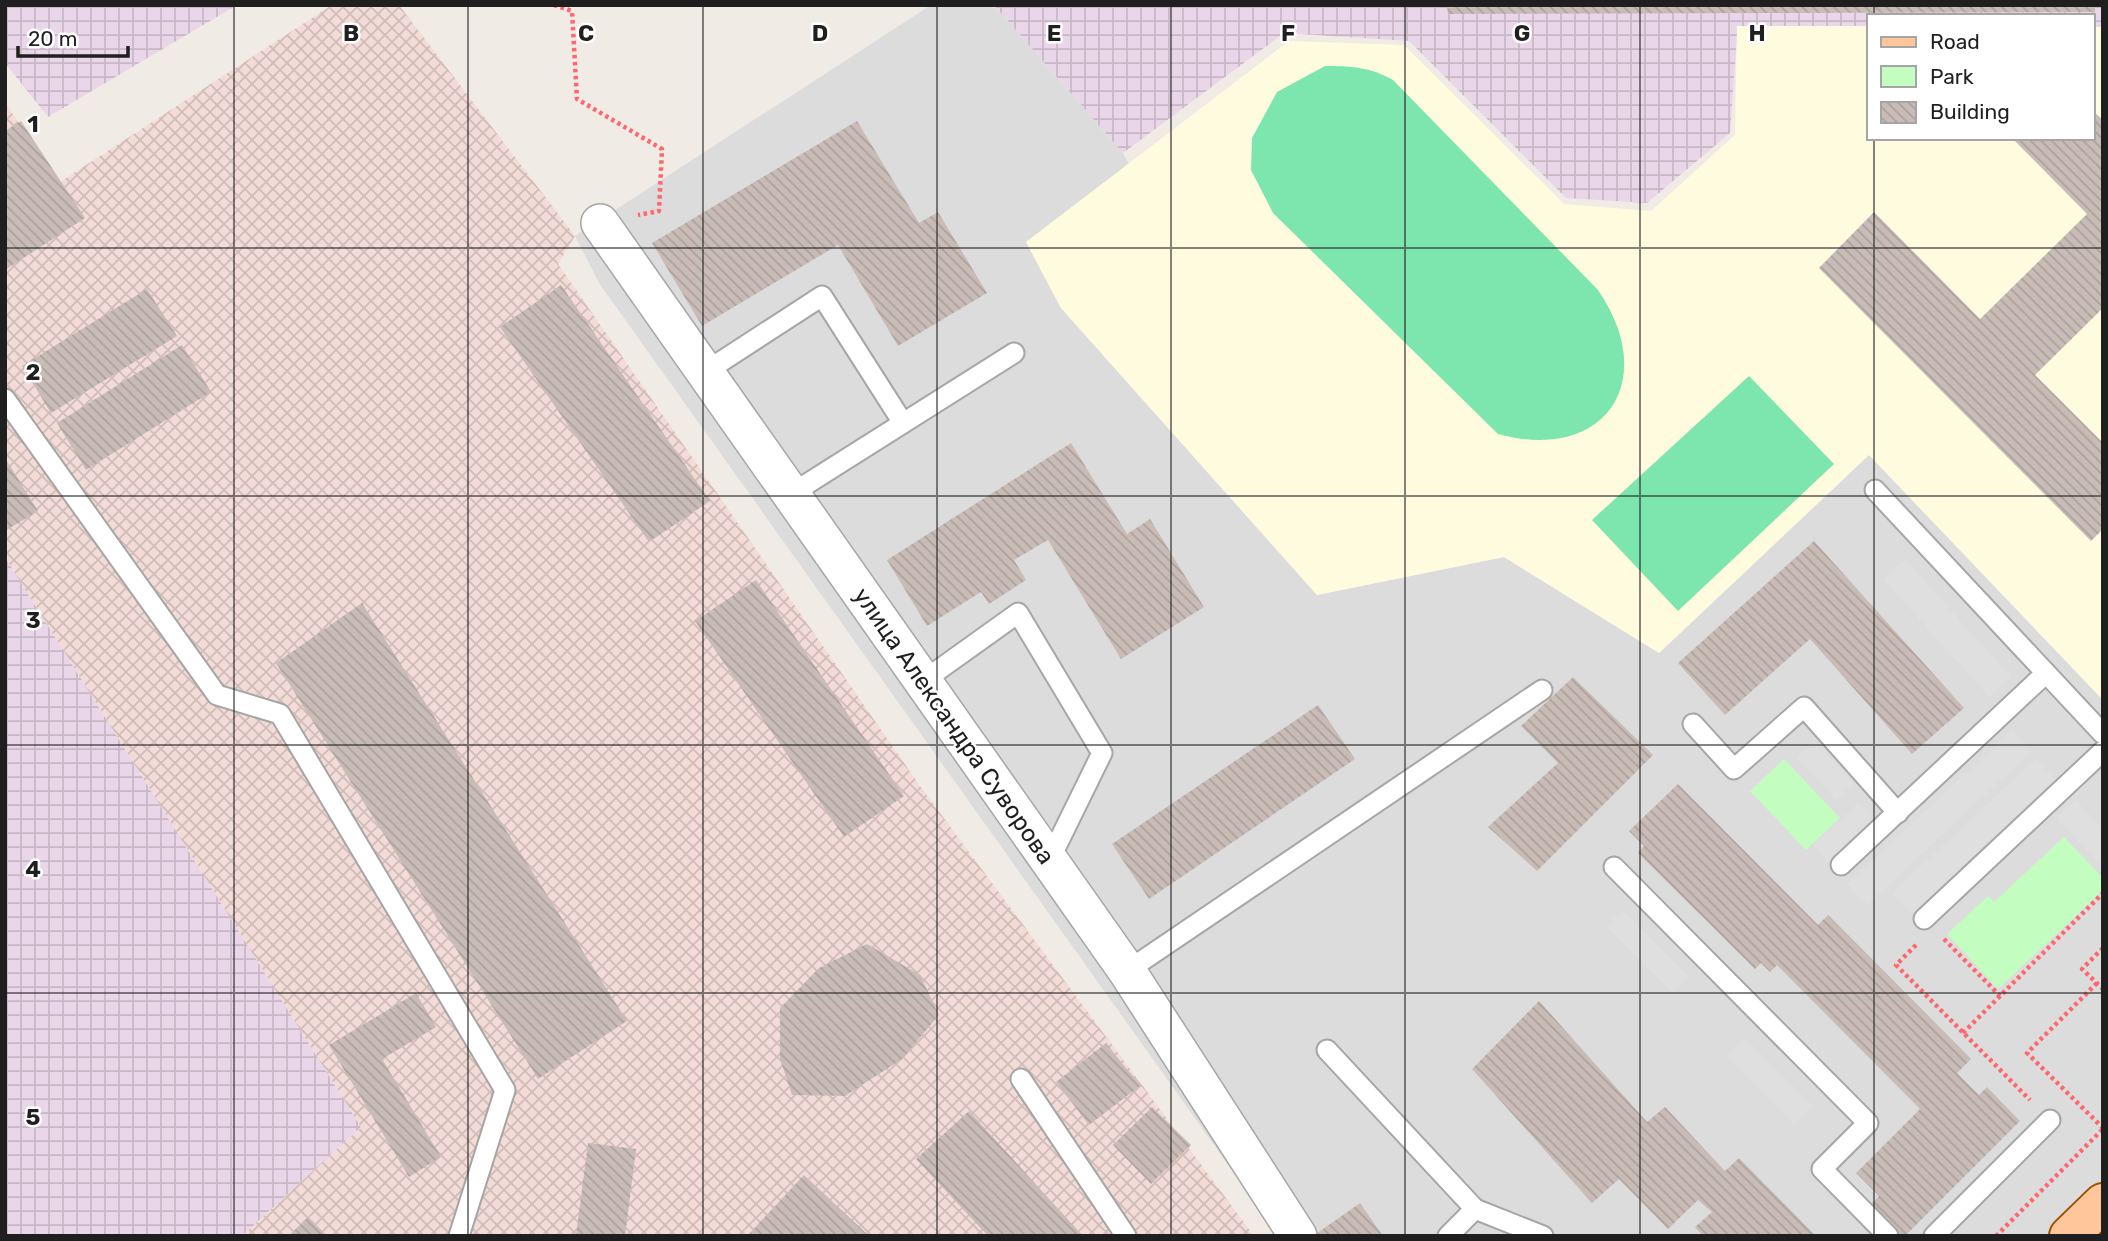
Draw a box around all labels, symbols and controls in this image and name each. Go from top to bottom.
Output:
scale bar [18,14,128,58]
legend [1867,14,2094,140]
text: B [343,19,359,47]
text: C [578,19,594,47]
text: D [812,19,828,47]
text: E [1047,19,1061,47]
text: F [1281,19,1295,47]
text: G [1514,19,1530,47]
text: H [1748,19,1766,47]
text: 20 m [28,26,77,51]
text: Road [1930,29,1980,54]
text: Park [1930,64,1974,89]
text: Building [1930,99,2010,124]
text: 1 [27,110,39,138]
text: 2 [26,358,40,386]
street label: улица Александра Суворова [848,583,1060,869]
text: 3 [25,606,41,634]
text: 4 [25,855,41,883]
text: 5 [26,1103,41,1131]

